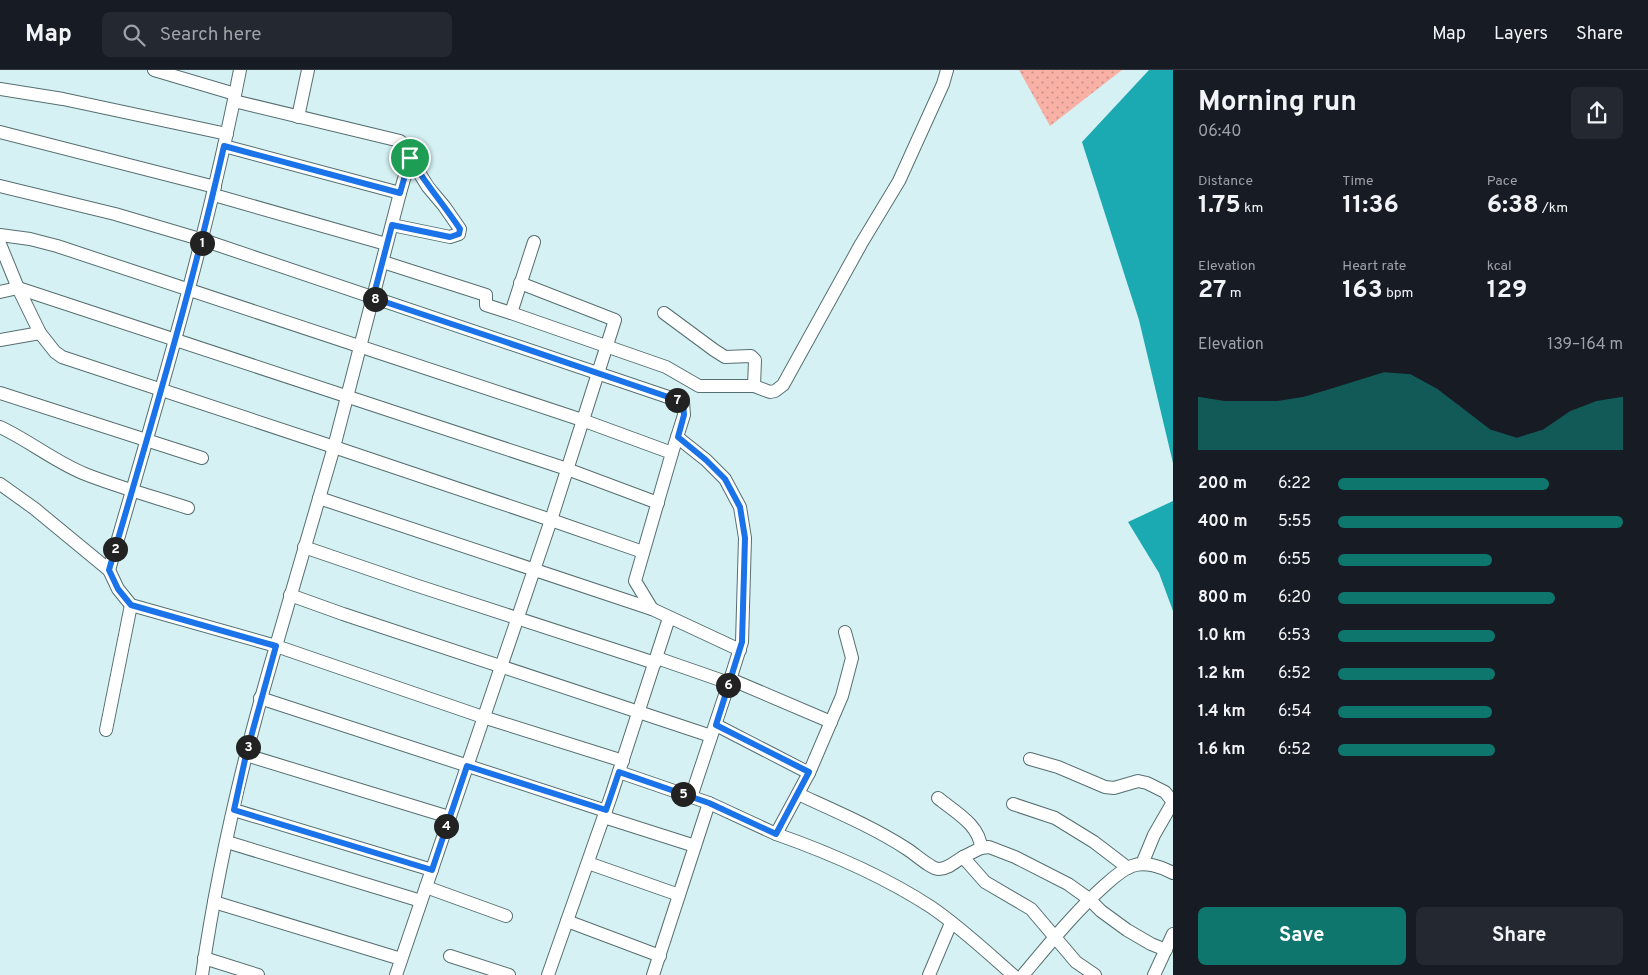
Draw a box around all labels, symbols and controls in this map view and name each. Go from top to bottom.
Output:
search box [102,12,452,57]
text: Map [25,20,72,50]
icon: search [120,21,148,49]
text: Search here [160,23,261,47]
text: Map [1432,23,1466,46]
text: Layers [1494,23,1548,46]
text: Share [1576,23,1623,46]
text: Morning run [1198,85,1357,121]
button: share [1571,87,1623,139]
text: 06:40 [1198,122,1242,142]
pin [389,137,431,179]
icon: arrive [396,144,424,172]
text: Distance [1198,173,1253,190]
text: Time [1342,173,1374,190]
text: Pace [1487,173,1517,190]
text: 1.75 [1198,190,1241,222]
text: 11:36 [1342,190,1399,222]
text: 6:38 [1487,190,1539,222]
text: km [1241,200,1263,217]
text: /km [1539,200,1568,217]
pin: 1 [190,230,214,256]
text: 1 [200,235,205,252]
text: Elevation [1198,258,1256,275]
text: Heart rate [1342,258,1406,275]
text: kcal [1487,258,1512,275]
text: 27 [1198,275,1226,307]
text: 163 [1342,275,1383,307]
text: 129 [1487,275,1527,307]
text: m [1226,285,1242,302]
text: bpm [1383,285,1413,302]
pin: 8 [362,286,388,312]
text: 8 [371,291,380,308]
text: Elevation [1198,335,1264,355]
text: 139–164 m [1547,335,1623,355]
pin: 7 [664,388,690,412]
text: 7 [674,392,681,409]
text: 200 m [1198,474,1247,494]
text: 6:22 [1278,474,1311,494]
text: 400 m [1198,512,1247,532]
text: 5:55 [1278,512,1311,532]
pin: 2 [102,536,128,562]
text: 2 [111,541,120,558]
text: 600 m [1198,550,1247,570]
text: 6:55 [1278,550,1311,570]
text: 800 m [1198,588,1247,608]
text: 6:20 [1278,588,1311,608]
text: 1.0 km [1198,626,1246,646]
text: 6:53 [1278,626,1311,646]
text: 1.2 km [1198,664,1245,684]
text: 6:52 [1278,664,1311,684]
pin: 6 [716,672,740,698]
text: 6 [724,677,733,694]
text: 1.4 km [1198,702,1246,722]
text: 6:54 [1278,702,1311,722]
pin: 3 [236,734,260,760]
text: 3 [244,739,253,756]
text: 1.6 km [1198,740,1245,760]
text: 6:52 [1278,740,1311,760]
pin: 5 [670,782,696,806]
text: 5 [679,786,688,803]
pin: 4 [434,814,458,838]
text: 4 [442,818,451,835]
button: Save [1198,907,1406,965]
button: Share [1416,907,1623,965]

